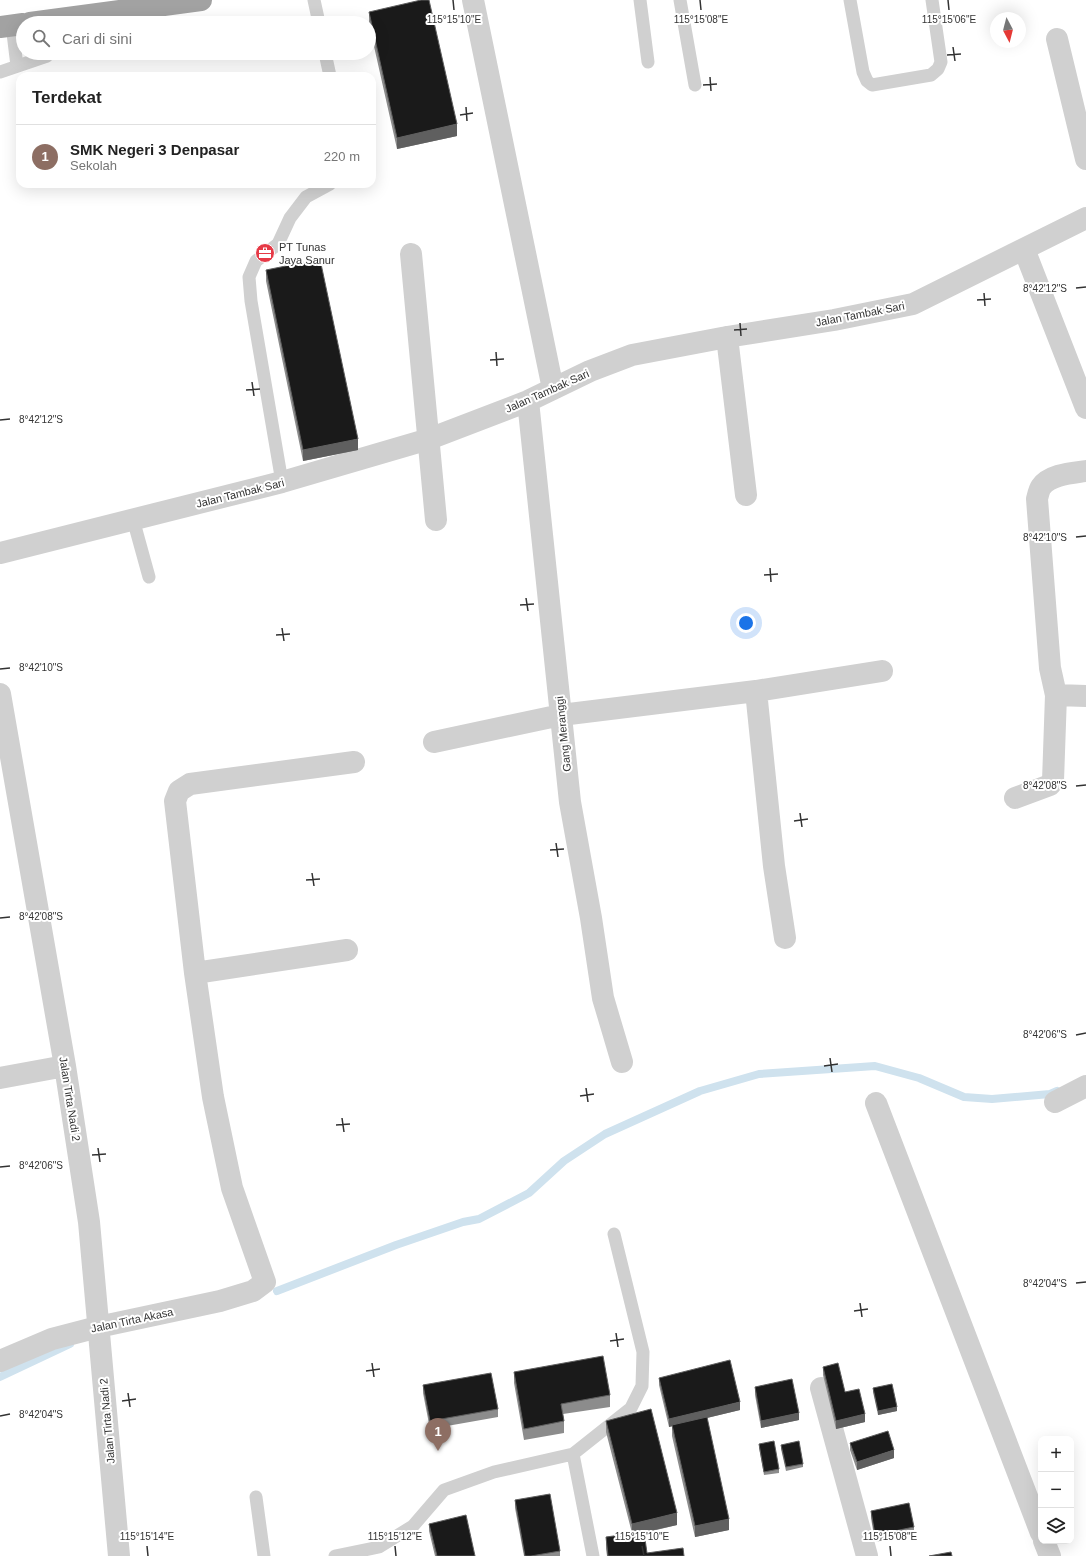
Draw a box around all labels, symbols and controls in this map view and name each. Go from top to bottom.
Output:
north arrow [990,12,1026,48]
text: 115°15'10"E [427,14,481,25]
text: 115°15'08"E [674,14,728,25]
text: 115°15'06"E [922,14,976,25]
search box [16,16,376,60]
icon: search [30,27,52,49]
text: Cari di sini [62,30,132,47]
text: Terdekat [32,88,102,107]
text: SMK Negeri 3 Denpasar [70,141,239,158]
text: 1 [41,149,49,164]
text: 220 m [324,149,360,164]
text: Sekolah [70,158,117,173]
place label: PT Tunas Jaya Sanur [279,241,335,266]
office icon: PT Tunas Jaya Sanur [254,242,276,264]
text: 8°42'12"S [1023,283,1067,294]
street label: Jalan Tambak Sari [815,299,905,329]
street label: Jalan Tambak Sari [503,367,591,415]
text: 8°42'12"S [19,414,63,425]
street label: Jalan Tambak Sari [195,476,285,510]
text: 8°42'10"S [1023,532,1067,543]
your location [736,613,756,633]
text: 8°42'10"S [19,662,63,673]
street label: Gang Meranggi [553,696,573,772]
text: 8°42'08"S [1023,780,1067,791]
text: 8°42'08"S [19,911,63,922]
text: 8°42'06"S [1023,1029,1067,1040]
street label: Jalan Tirta Nadi 2 [57,1056,83,1142]
text: 8°42'06"S [19,1160,63,1171]
text: 8°42'04"S [1023,1278,1067,1289]
street label: Jalan Tirta Akasa [90,1305,175,1335]
street label: Jalan Tirta Nadi 2 [97,1378,117,1464]
text: 8°42'04"S [19,1409,63,1420]
pin: 1 [425,1418,451,1451]
map controls [1038,1436,1074,1544]
button: + [1038,1436,1074,1472]
button: − [1038,1472,1074,1508]
button: layers [1038,1508,1074,1544]
text: 115°15'14"E [120,1531,174,1542]
text: 115°15'12"E [368,1531,422,1542]
text: 115°15'10"E [615,1531,669,1542]
text: 115°15'08"E [863,1531,917,1542]

